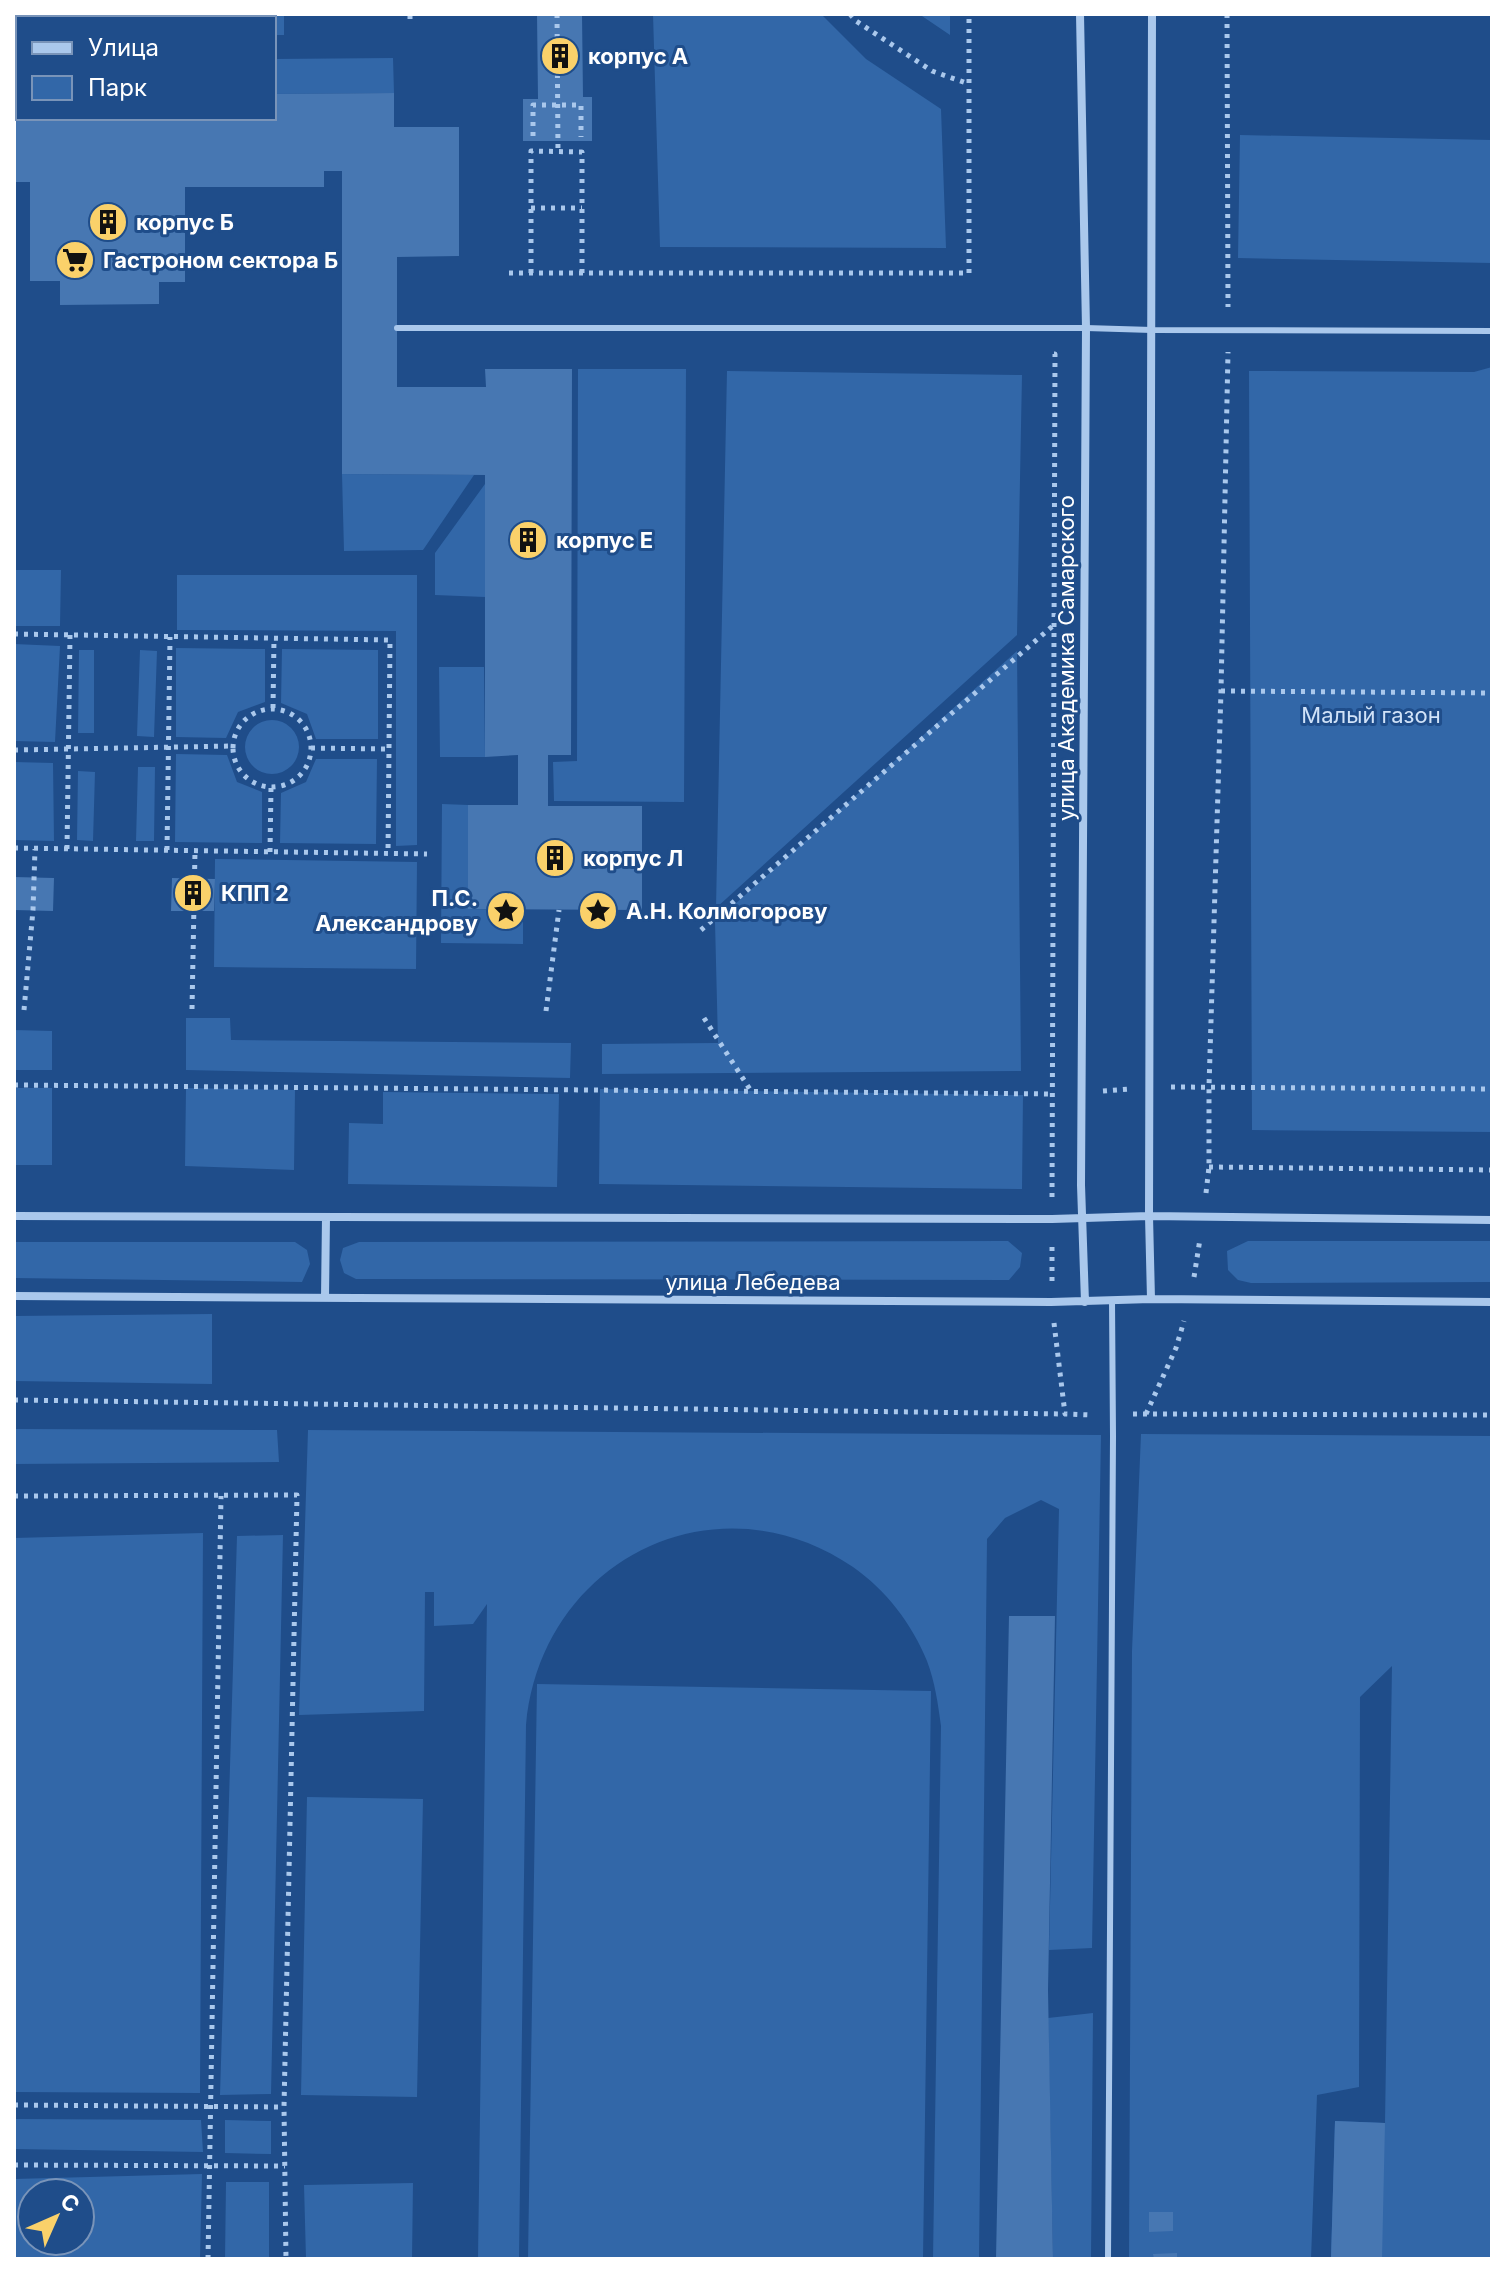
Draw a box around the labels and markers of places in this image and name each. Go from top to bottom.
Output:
building icon: корпус А [539,35,581,77]
place label: корпус А [588,43,688,69]
building icon: корпус Б [87,201,129,243]
place label: корпус Б [136,209,234,235]
supermarket icon: Гастроном сектора Б [54,239,96,281]
place label: Гастроном сектора Б [103,247,338,273]
building icon: корпус Е [507,519,549,561]
place label: корпус Е [556,527,653,553]
building icon: корпус Л [534,837,576,879]
place label: корпус Л [583,845,683,871]
building icon: КПП 2 [172,872,214,914]
place label: КПП 2 [221,880,289,906]
place label: П.С. Александрову [315,885,478,936]
place icon: П.С. Александрову [485,890,527,932]
place icon: А.Н. Колмогорову [577,890,619,932]
place label: А.Н. Колмогорову [626,898,827,924]

